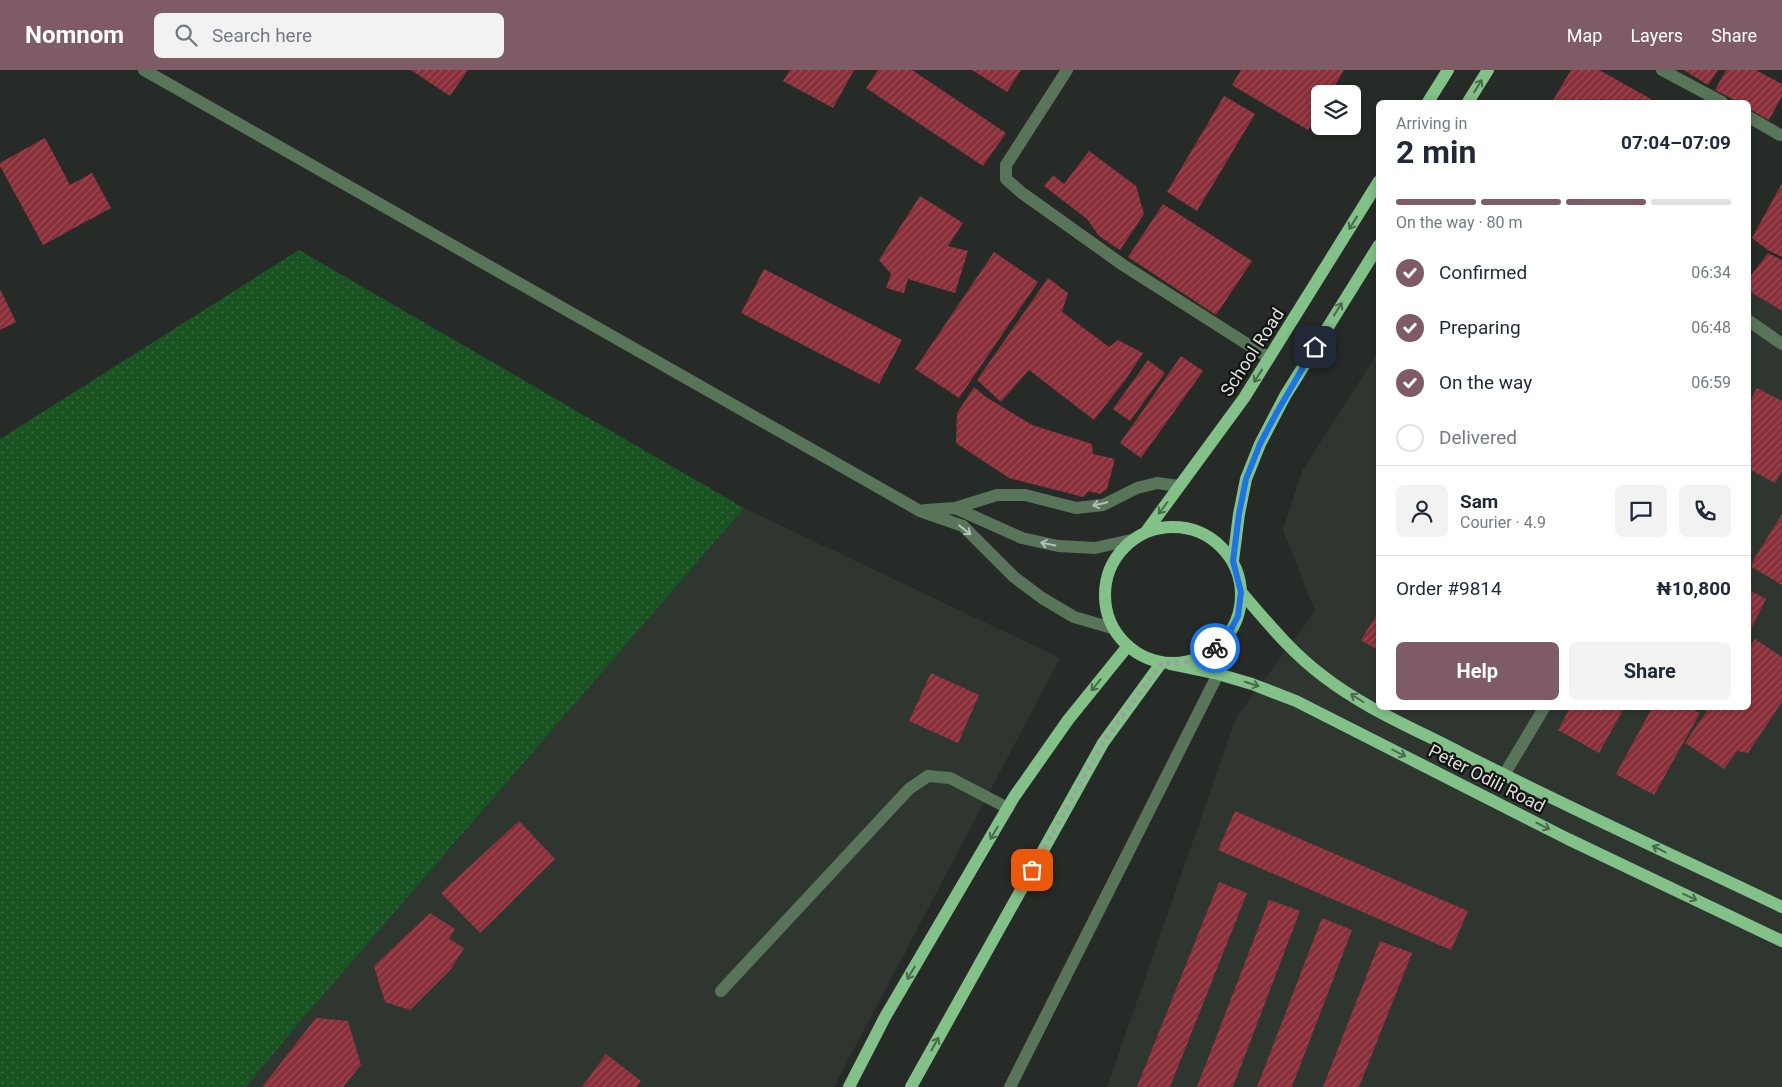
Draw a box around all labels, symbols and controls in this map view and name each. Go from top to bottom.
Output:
search box [154,13,504,58]
text: Nomnom [25,21,124,49]
icon: search [172,21,200,49]
text: Search here [212,24,312,47]
text: Map [1567,25,1602,46]
text: Layers [1630,25,1683,46]
text: Share [1711,25,1757,46]
one-way arrow [1473,80,1483,94]
map controls [1311,85,1361,135]
button: layers [1311,85,1361,135]
text: Arriving in [1396,114,1467,133]
text: 07:04–07:09 [1621,131,1731,154]
text: 2 min [1396,133,1476,171]
text: On the way · 80 m [1396,213,1523,232]
one-way arrow [1348,215,1358,229]
icon: check [1396,259,1424,287]
text: Confirmed [1439,261,1527,284]
text: 06:34 [1691,263,1731,282]
one-way arrow [1334,303,1344,317]
street label: School Road [1216,304,1288,400]
icon: check [1396,314,1424,342]
text: Preparing [1439,316,1521,339]
text: 06:48 [1691,318,1731,337]
pin [1294,326,1336,368]
icon: home [1301,333,1329,361]
one-way arrow [1253,368,1263,382]
icon: check [1396,369,1424,397]
text: On the way [1439,371,1532,394]
text: 06:59 [1691,373,1731,392]
text: Delivered [1439,426,1517,449]
button: person [1396,485,1448,537]
button: chat [1615,485,1667,537]
button: phone [1679,485,1731,537]
text: Sam [1460,490,1498,513]
one-way arrow [1093,500,1109,509]
one-way arrow [1158,501,1168,515]
text: Courier · 4.9 [1460,513,1546,532]
one-way arrow [958,524,971,535]
one-way arrow [1041,538,1057,548]
text: Order #9814 [1396,577,1502,600]
text: ₦10,800 [1656,577,1731,600]
courier [1190,623,1240,673]
icon: bike [1201,634,1229,662]
button: Help [1396,642,1559,700]
button: Share [1569,642,1731,700]
one-way arrow [1091,678,1102,691]
one-way arrow [1243,680,1259,689]
one-way arrow [1350,693,1364,703]
street label: Peter Odili Road [1425,740,1549,816]
one-way arrow [1391,748,1406,758]
one-way arrow [1536,821,1551,831]
one-way arrow [988,825,998,839]
one-way arrow [1652,843,1667,853]
pin [1011,849,1053,891]
icon: bag [1018,856,1046,884]
one-way arrow [1682,893,1697,902]
one-way arrow [906,965,916,980]
one-way arrow [930,1037,940,1052]

